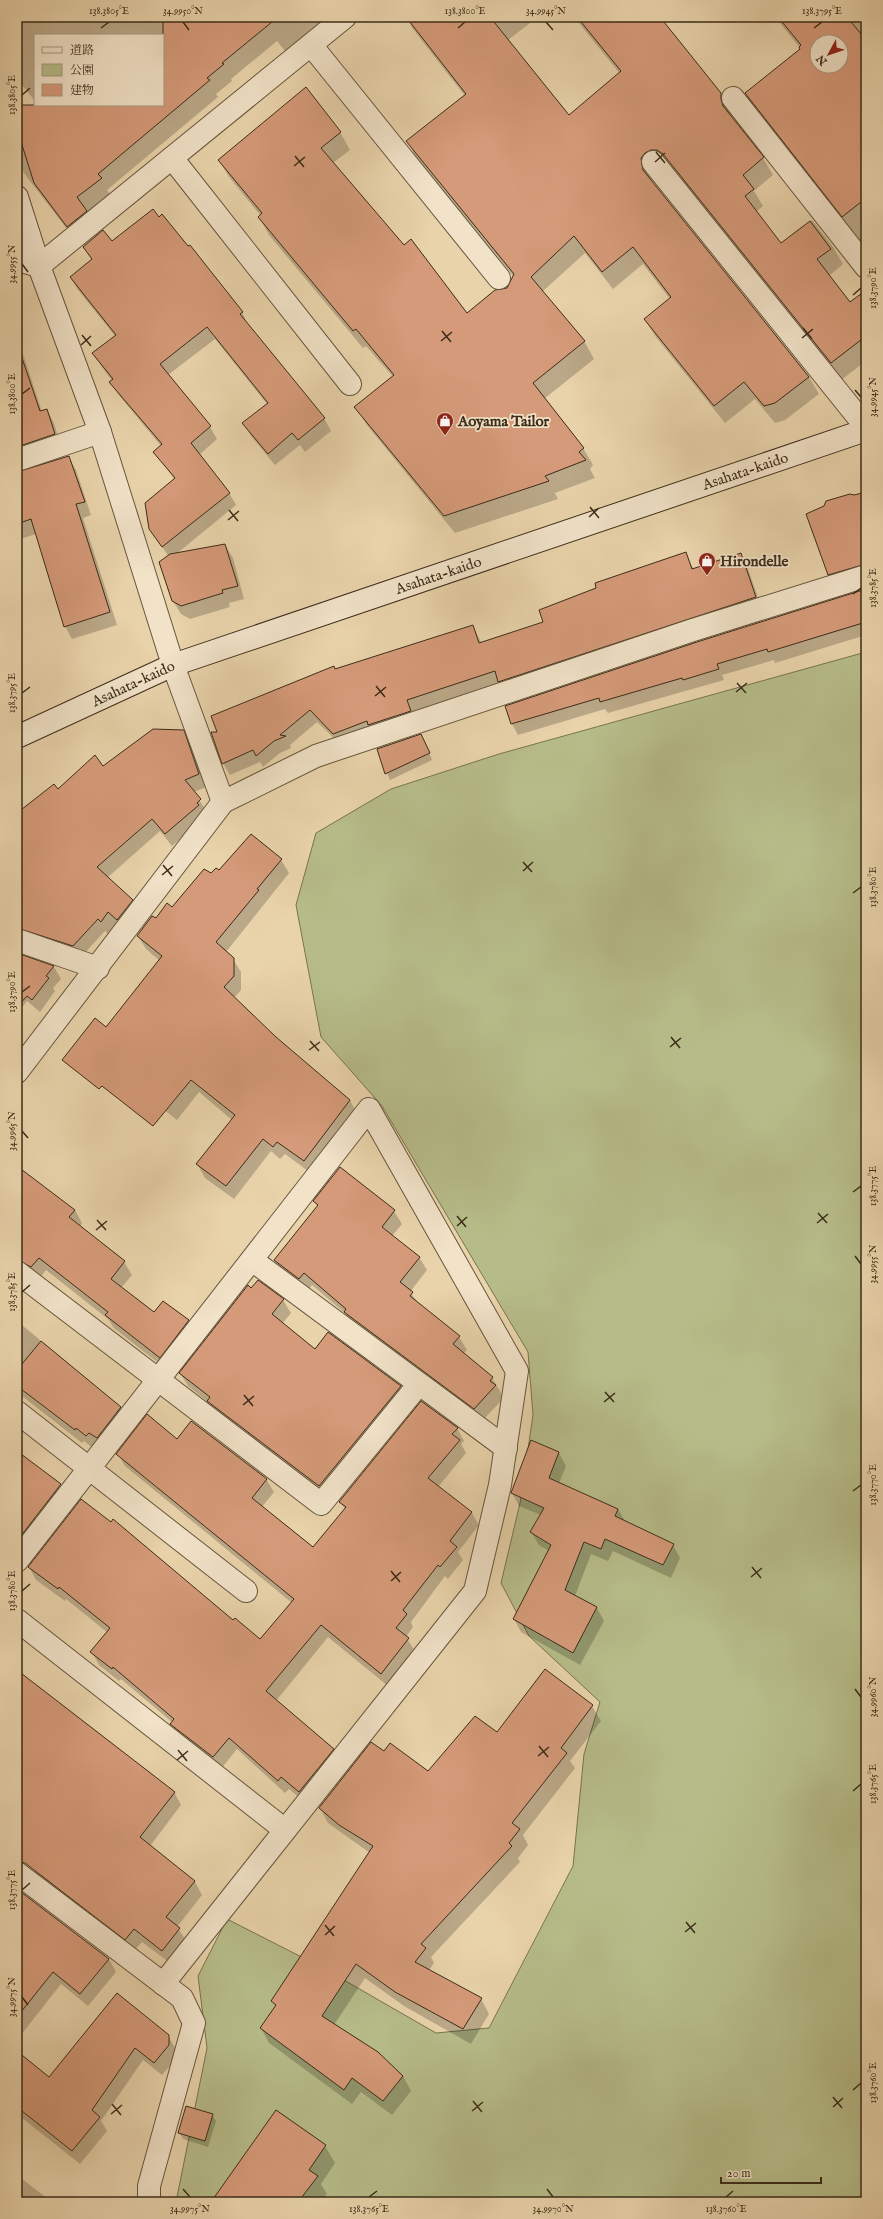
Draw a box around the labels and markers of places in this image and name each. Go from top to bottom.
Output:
shop icon: Aoyama Tailor [435,411,455,436]
place label: Aoyama Tailor [457,412,550,431]
shop icon: Hirondelle [697,551,717,576]
place label: Hirondelle [720,552,788,571]

